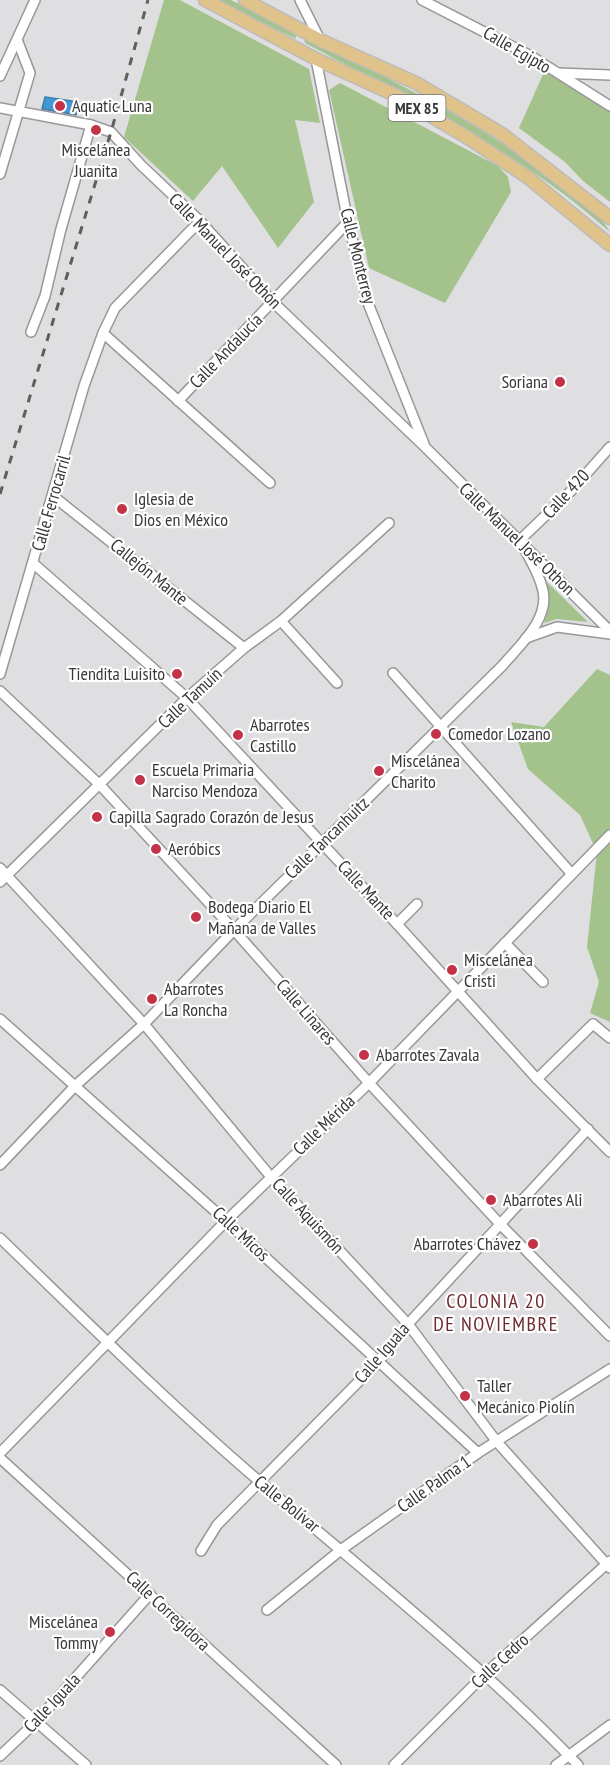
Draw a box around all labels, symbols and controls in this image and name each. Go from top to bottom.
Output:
street label: Calle Egipto [479,21,556,78]
place label: Aquatic Luna [72,94,152,117]
road number: MEX 85 [388,95,446,121]
marker: Aquatic Luna [53,99,67,113]
marker: Miscelánea Juanita [89,123,103,137]
place label: Miscelánea Juanita [62,138,130,182]
street label: Calle Manuel José Othón [164,188,287,314]
street label: Calle Monterrey [335,206,382,306]
street label: Calle Andalucía [184,308,267,393]
place label: Soriana [501,370,548,393]
marker: Soriana [553,375,567,389]
street label: Calle Ferrocarril [26,451,75,554]
street label: Calle 420 [537,464,594,523]
street label: Calle Manuel José Othon [454,477,580,600]
place label: Iglesia de Dios en México [134,487,228,531]
marker: Iglesia de Dios en México [115,502,129,516]
street label: Callejón Mante [106,533,193,610]
place label: Tiendita Luisito [69,662,165,685]
street label: Calle Tamuín [153,662,227,733]
marker: Tiendita Luisito [170,667,184,681]
place label: Abarrotes Castillo [250,713,310,757]
place label: Comedor Lozano [448,722,551,745]
marker: Comedor Lozano [429,727,443,741]
marker: Abarrotes Castillo [231,728,245,742]
place label: Miscelánea Charito [391,749,460,793]
place label: Escuela Primaria Narciso Mendoza [152,758,258,802]
marker: Miscelánea Charito [372,764,386,778]
marker: Escuela Primaria Narciso Mendoza [133,773,147,787]
street label: Calle Tancanhuitz [280,792,374,884]
place label: Capilla Sagrado Corazón de Jesus [109,805,314,828]
marker: Capilla Sagrado Corazón de Jesus [90,810,104,824]
place label: Aeróbics [168,837,221,860]
marker: Aeróbics [149,842,163,856]
street label: Calle Mante [333,855,400,924]
place label: Bodega Diario El Mañana de Valles [208,895,316,939]
marker: Bodega Diario El Mañana de Valles [189,910,203,924]
place label: Miscelánea Cristi [464,948,533,992]
marker: Miscelánea Cristi [445,963,459,977]
street label: Calle Linares [272,974,341,1049]
place label: Abarrotes La Roncha [164,977,227,1021]
marker: Abarrotes La Roncha [145,992,159,1006]
place label: Abarrotes Zavala [376,1043,479,1066]
marker: Abarrotes Zavala [357,1048,371,1062]
street label: Calle Mérida [288,1089,360,1160]
street label: Calle Aquismón [267,1173,349,1258]
place label: Abarrotes Ali [503,1188,582,1211]
marker: Abarrotes Ali [484,1193,498,1207]
street label: Calle Micos [208,1201,275,1266]
place label: Abarrotes Chávez [414,1232,521,1255]
marker: Abarrotes Chávez [526,1237,540,1251]
district label: COLONIA 20 DE NOVIEMBRE [433,1288,559,1337]
street label: Calle Iguala [349,1317,414,1388]
place label: Taller Mecánico Piolín [477,1374,575,1418]
marker: Taller Mecánico Piolín [458,1389,472,1403]
street label: Calle Palma 1 [392,1450,475,1517]
street label: Calle Bolívar [250,1470,325,1537]
street label: Calle Corregidora [121,1566,215,1655]
place label: Miscelánea Tommy [29,1610,98,1654]
marker: Miscelánea Tommy [103,1625,117,1639]
street label: Calle Cedro [466,1628,533,1693]
street label: Calle Iguala [18,1668,85,1737]

